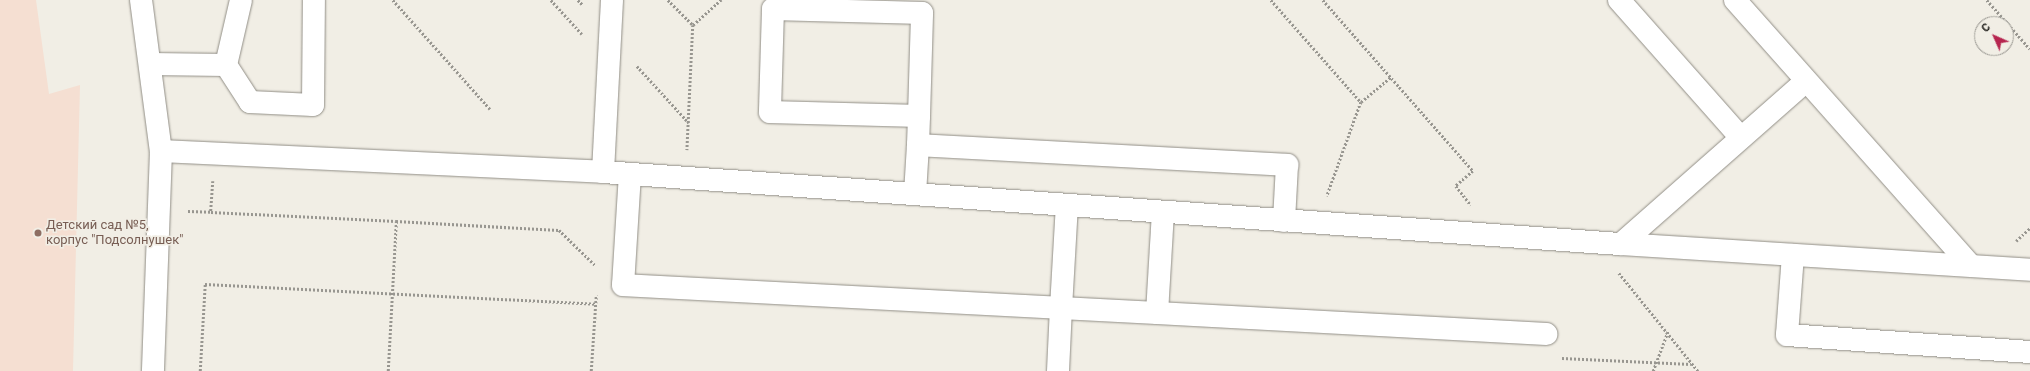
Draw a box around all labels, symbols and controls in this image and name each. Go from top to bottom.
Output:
north arrow [1974,16,2014,56]
text: С [1979,21,1993,35]
place label: Детский сад №5, корпус "Подсолнушек" [46,218,183,249]
marker: Детский сад №5, корпус "Подсолнушек" [33,228,43,238]

